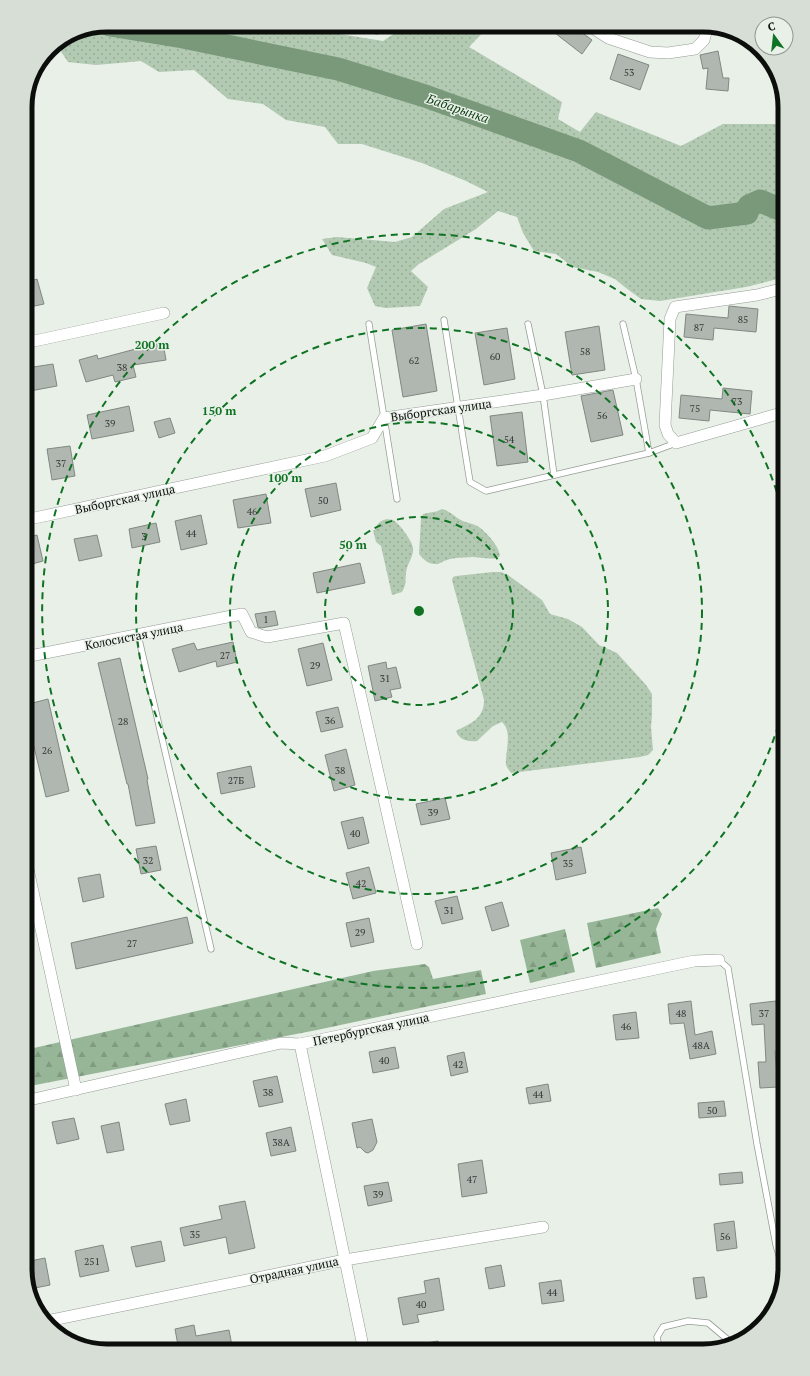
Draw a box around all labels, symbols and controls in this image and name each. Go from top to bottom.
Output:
north arrow [754,16,794,56]
text: С [766,19,777,34]
house number: 53 [624,66,634,79]
water label: Бабарынка [424,89,492,127]
house number: 85 [738,313,748,326]
house number: 87 [694,321,704,334]
text: 200 m [135,337,169,352]
house number: 58 [580,345,590,358]
house number: 60 [490,350,500,363]
house number: 62 [409,354,419,367]
house number: 38 [117,361,127,374]
street label: Выборгская улица [389,395,493,425]
house number: 73 [732,395,742,408]
house number: 75 [690,402,700,415]
text: 150 m [202,403,236,418]
house number: 56 [597,409,608,422]
house number: 39 [105,417,115,430]
house number: 54 [504,433,515,446]
house number: 37 [56,457,66,470]
text: 100 m [268,470,302,485]
street label: Выборгская улица [74,481,176,517]
house number: 50 [318,494,328,507]
house number: 46 [247,505,258,518]
house number: 44 [186,527,197,540]
house number: 3 [141,530,147,543]
text: 50 m [339,537,367,552]
centre of rings [412,604,426,618]
house number: 1 [263,613,269,626]
street label: Колосистая улица [84,619,184,653]
house number: 27 [220,649,230,662]
house number: 29 [310,659,320,672]
house number: 31 [380,672,390,685]
house number: 36 [325,714,336,727]
house number: 28 [118,715,128,728]
house number: 26 [42,744,53,757]
house number: 38 [335,764,345,777]
house number: 27Б [228,774,244,787]
house number: 39 [428,806,438,819]
house number: 40 [350,827,360,840]
house number: 32 [143,854,153,867]
house number: 35 [563,857,573,870]
house number: 42 [356,877,366,890]
house number: 31 [444,904,454,917]
house number: 29 [355,926,365,939]
house number: 27 [127,937,137,950]
house number: 48 [676,1007,686,1020]
house number: 37 [759,1007,769,1020]
street label: Петербургская улица [312,1009,430,1049]
house number: 46 [621,1020,632,1033]
house number: 48А [692,1039,710,1052]
house number: 40 [379,1054,389,1067]
house number: 42 [453,1058,463,1071]
house number: 38 [263,1086,273,1099]
house number: 44 [533,1088,544,1101]
house number: 50 [707,1104,717,1117]
house number: 38А [272,1136,290,1149]
house number: 47 [467,1173,477,1186]
house number: 39 [373,1188,383,1201]
house number: 35 [190,1228,200,1241]
house number: 56 [720,1230,731,1243]
street label: Отрадная улица [248,1253,340,1287]
house number: 251 [84,1255,100,1268]
house number: 44 [547,1286,558,1299]
house number: 40 [416,1298,426,1311]

